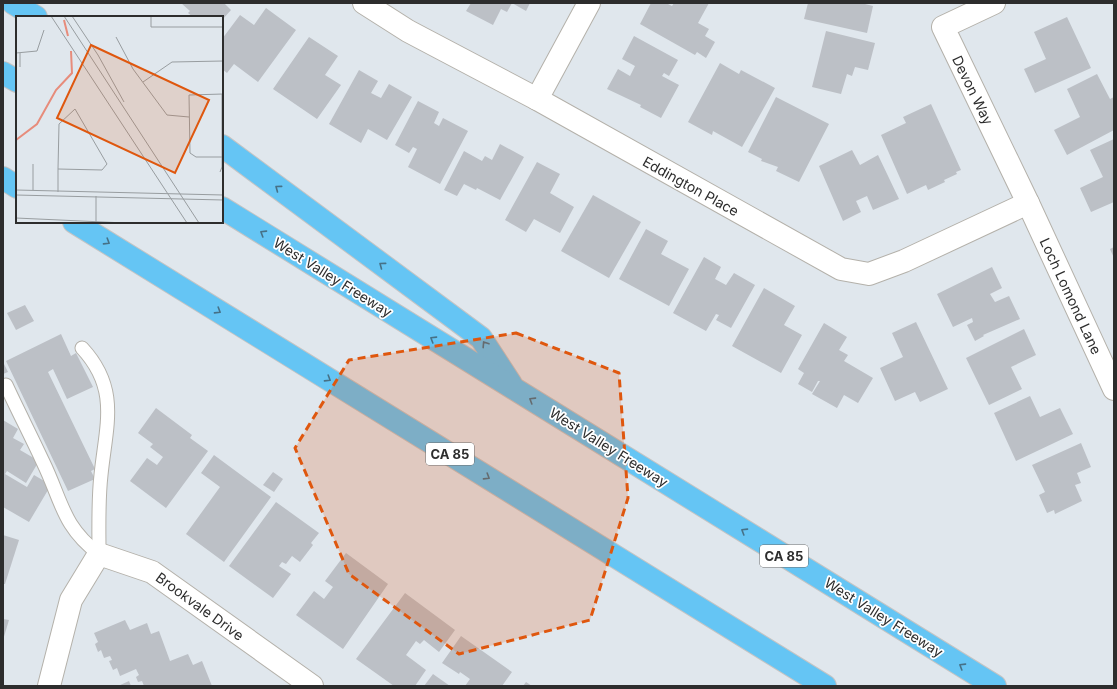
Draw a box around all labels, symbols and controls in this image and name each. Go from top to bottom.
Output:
inset map [16,16,223,223]
street label: Devon Way [949,53,997,127]
street label: Eddington Place [640,153,742,219]
one-way arrow [275,185,282,192]
one-way arrow [260,231,267,238]
street label: West Valley Freeway [271,234,395,320]
street label: Loch Lomond Lane [1037,235,1105,357]
one-way arrow [103,238,110,245]
one-way arrow [380,263,387,270]
one-way arrow [214,306,221,313]
one-way arrow [430,336,437,343]
one-way arrow [482,341,490,348]
one-way arrow [324,374,331,382]
one-way arrow [529,397,536,405]
street label: West Valley Freeway [547,404,671,490]
road number: CA 85 [426,443,474,465]
one-way arrow [483,472,490,479]
one-way arrow [741,528,748,536]
road number: CA 85 [760,545,808,567]
street label: Brookvale Drive [153,568,247,644]
street label: West Valley Freeway [822,574,946,660]
one-way arrow [959,663,966,670]

